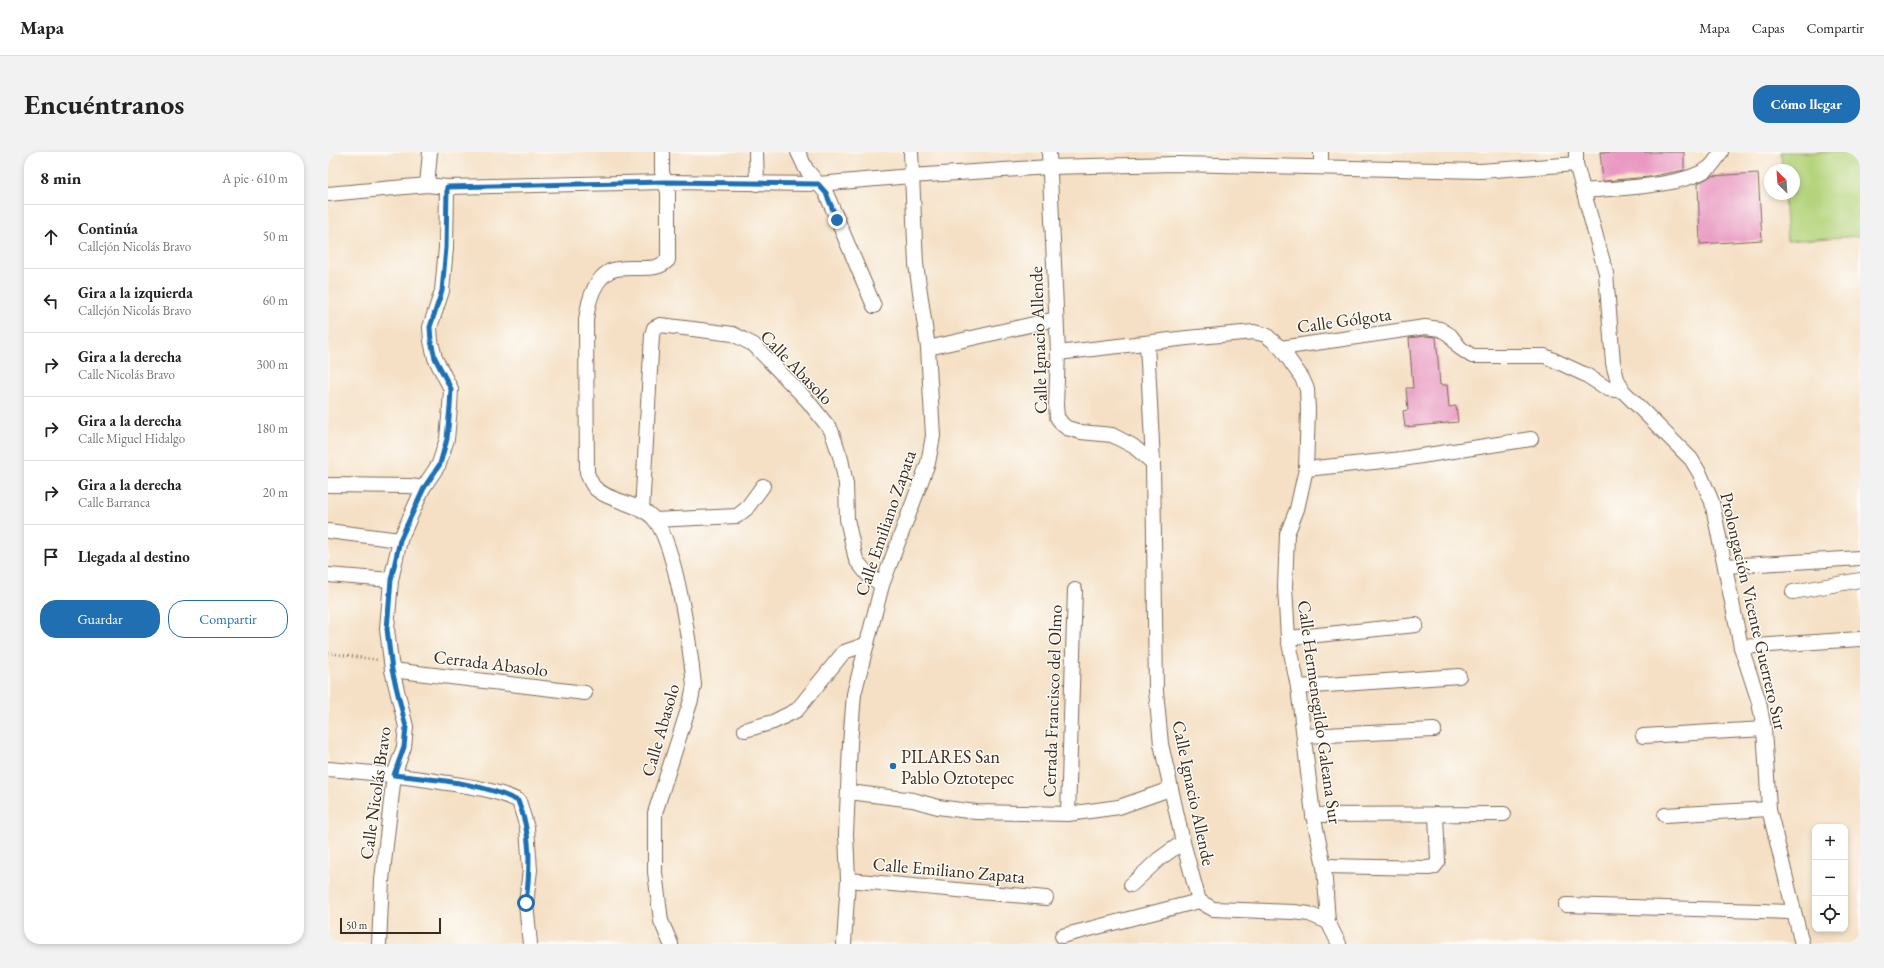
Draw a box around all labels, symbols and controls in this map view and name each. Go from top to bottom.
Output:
text: Mapa [20,15,64,40]
text: Mapa [1699,19,1730,37]
text: Capas [1752,19,1784,37]
text: Compartir [1806,19,1864,37]
button: Cómo llegar [1753,85,1860,123]
text: Encuéntranos [24,86,184,122]
north arrow [1764,164,1800,200]
text: 8 min [40,167,81,189]
text: A pie · 610 m [222,170,288,187]
route end [828,211,846,229]
text: Continúa [78,219,138,238]
icon: ahead [40,226,62,248]
text: 50 m [263,228,288,245]
text: Callejón Nicolás Bravo [78,238,191,255]
street label: Calle Ignacio Allende [1024,266,1052,414]
text: Gira a la izquierda [78,283,193,302]
icon: left [40,290,62,312]
text: 60 m [263,292,288,309]
text: Callejón Nicolás Bravo [78,302,191,319]
street label: Calle Gólgota [1295,302,1393,338]
street label: Calle Abasolo [756,325,838,409]
text: Gira a la derecha [78,347,182,366]
icon: right [40,354,62,376]
text: 300 m [257,356,288,373]
text: Calle Nicolás Bravo [78,366,175,383]
text: Gira a la derecha [78,411,182,430]
icon: right [40,418,62,440]
text: 180 m [257,420,288,437]
text: Calle Miguel Hidalgo [78,430,185,447]
street label: Calle Emiliano Zapata [849,446,921,599]
text: Gira a la derecha [78,475,182,494]
icon: right [40,482,62,504]
text: 20 m [263,484,288,501]
street label: Prolongación Vicente Guerrero Sur [1715,490,1793,732]
text: Calle Barranca [78,494,150,511]
icon: arrive [40,546,62,568]
text: Llegada al destino [78,547,190,566]
street label: Calle Hermenegildo Galeana Sur [1293,599,1347,825]
button: Guardar [40,600,160,638]
button: Compartir [168,600,288,638]
street label: Cerrada Francisco del Olmo [1037,604,1067,798]
street label: Cerrada Abasolo [432,645,550,681]
street label: Calle Abasolo [636,681,684,779]
street label: Calle Ignacio Allende [1167,718,1221,868]
street label: Calle Nicolás Bravo [354,725,396,861]
place label: PILARES San Pablo Oztotepec [901,745,1014,789]
marker: PILARES San Pablo Oztotepec [888,761,898,771]
map controls [1812,824,1848,932]
button: + [1812,824,1848,860]
street label: Calle Emiliano Zapata [872,852,1027,888]
button: − [1812,860,1848,896]
route start [517,894,535,912]
button: locate [1812,896,1848,932]
scale bar [340,916,441,935]
text: 50 m [346,918,367,932]

